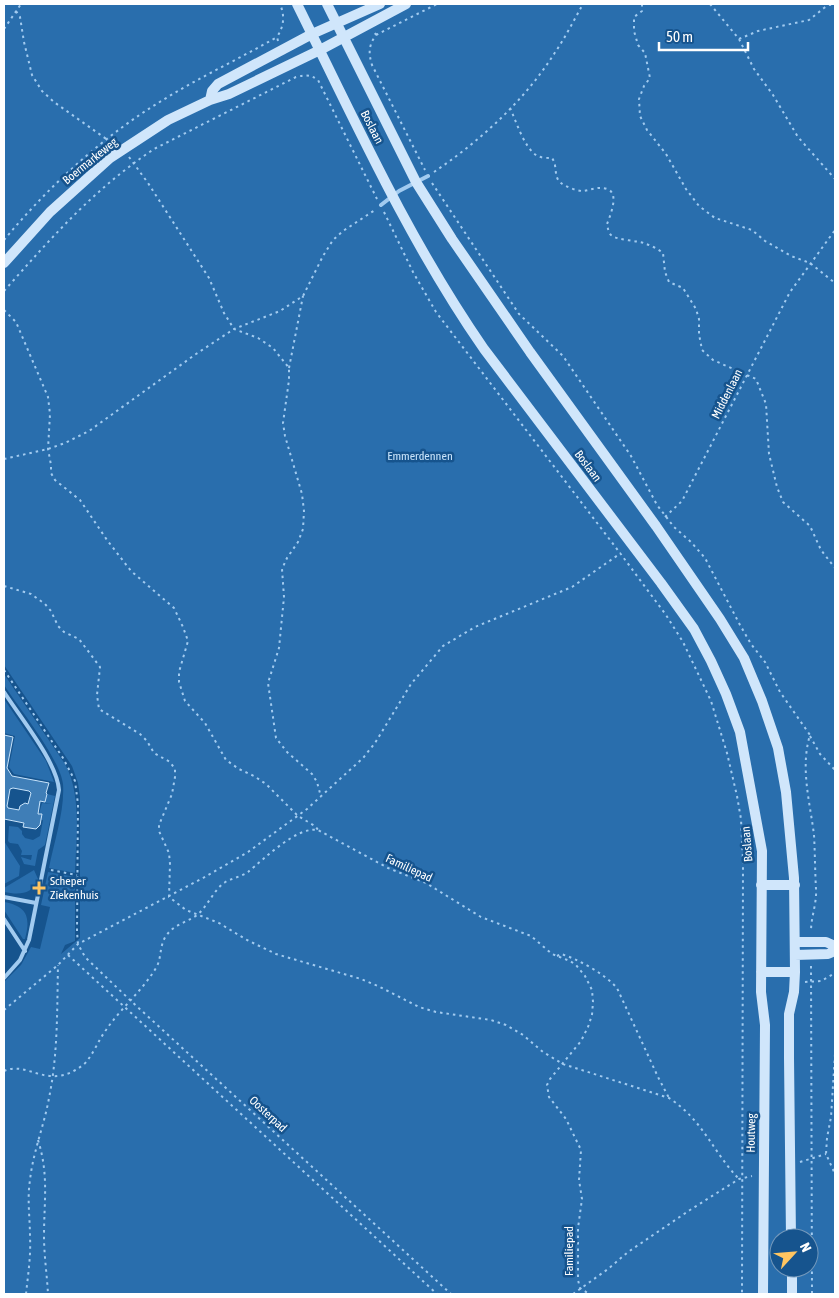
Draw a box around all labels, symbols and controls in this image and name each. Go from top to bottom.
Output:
scale bar [659,20,748,52]
text: 50 m [666,28,693,45]
street label: Boslaan [358,108,386,146]
street label: Boermarkeweg [60,134,121,187]
street label: Middenlaan [709,367,745,421]
street label: Boslaan [572,448,604,484]
park label: Emmerdennen [387,449,453,463]
street label: Boslaan [738,826,756,862]
street label: Familiepad [383,851,435,885]
place label: Scheper Ziekenhuis [50,874,99,902]
marker: Scheper Ziekenhuis [32,881,46,895]
street label: Oosterpad [246,1093,290,1135]
street label: Houtweg [744,1112,758,1153]
street label: Familiepad [562,1226,576,1276]
north arrow [769,1228,819,1278]
text: N [797,1240,815,1255]

